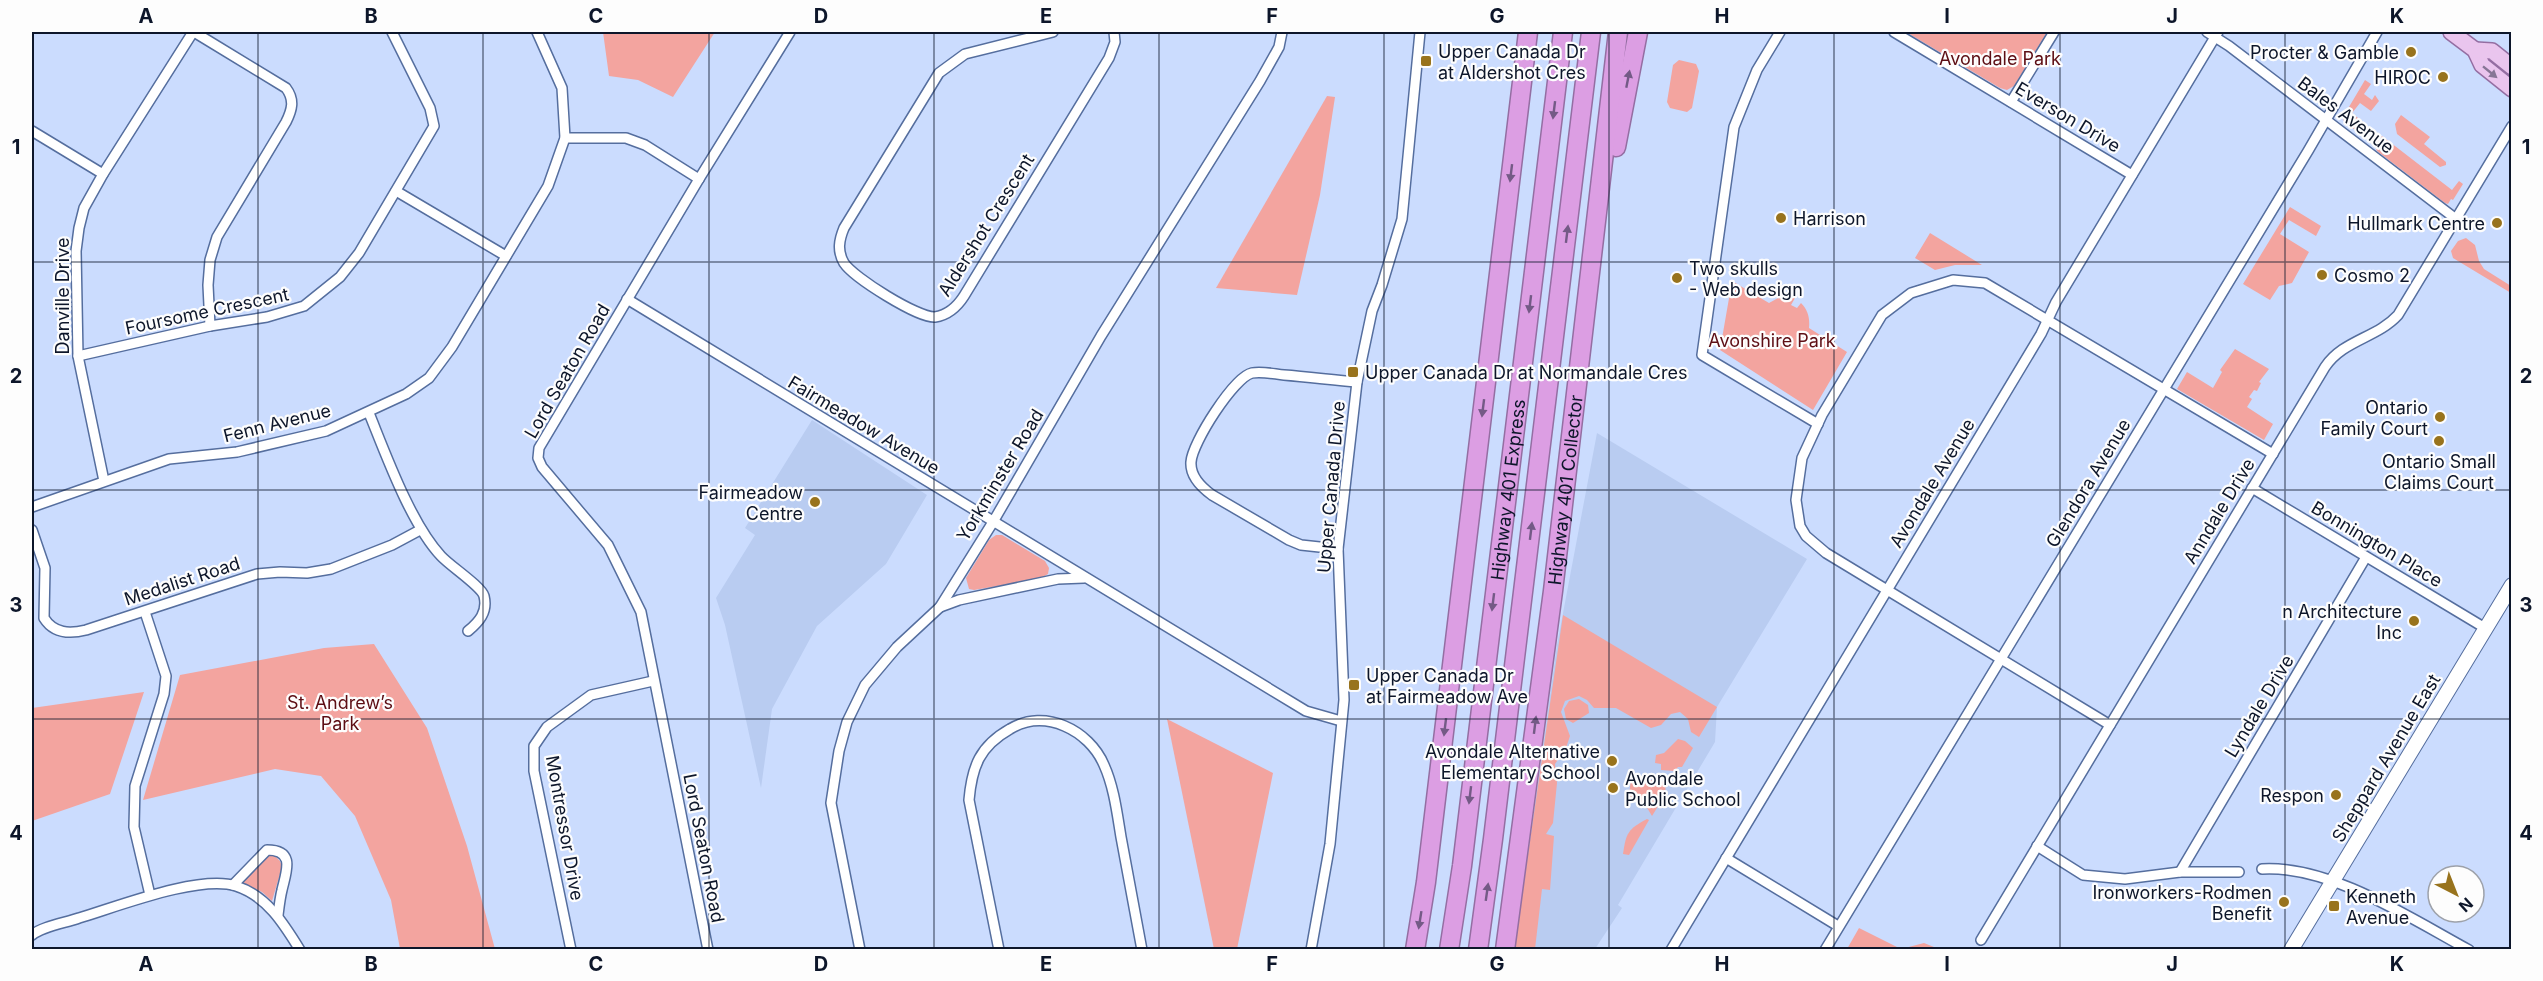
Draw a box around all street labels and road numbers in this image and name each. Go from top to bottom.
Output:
street label: Bales Avenue [2294,72,2398,158]
street label: Everson Drive [2012,77,2124,157]
street label: Aldershot Crescent [934,150,1038,300]
street label: Danville Drive [52,238,73,354]
street label: Foursome Crescent [123,283,291,339]
street label: Lord Seaton Road [520,300,614,442]
street label: Fairmeadow Avenue [785,372,943,478]
street label: Highway 401 Collector [1543,393,1586,586]
street label: Highway 401 Express [1486,398,1529,582]
street label: Fenn Avenue [221,400,333,446]
street label: Upper Canada Drive [1313,400,1349,574]
street label: Yorkminster Road [952,405,1048,545]
street label: Avondale Avenue [1885,415,1979,551]
street label: Glendora Avenue [2041,415,2135,551]
street label: Anndale Drive [2179,454,2259,568]
street label: Bonnington Place [2308,497,2446,591]
street label: Medalist Road [121,552,243,610]
street label: Lyndale Drive [2220,651,2298,761]
street label: Sheppard Avenue East [2328,670,2445,846]
street label: Montressor Drive [542,754,588,902]
street label: Lord Seaton Road [679,772,729,924]

